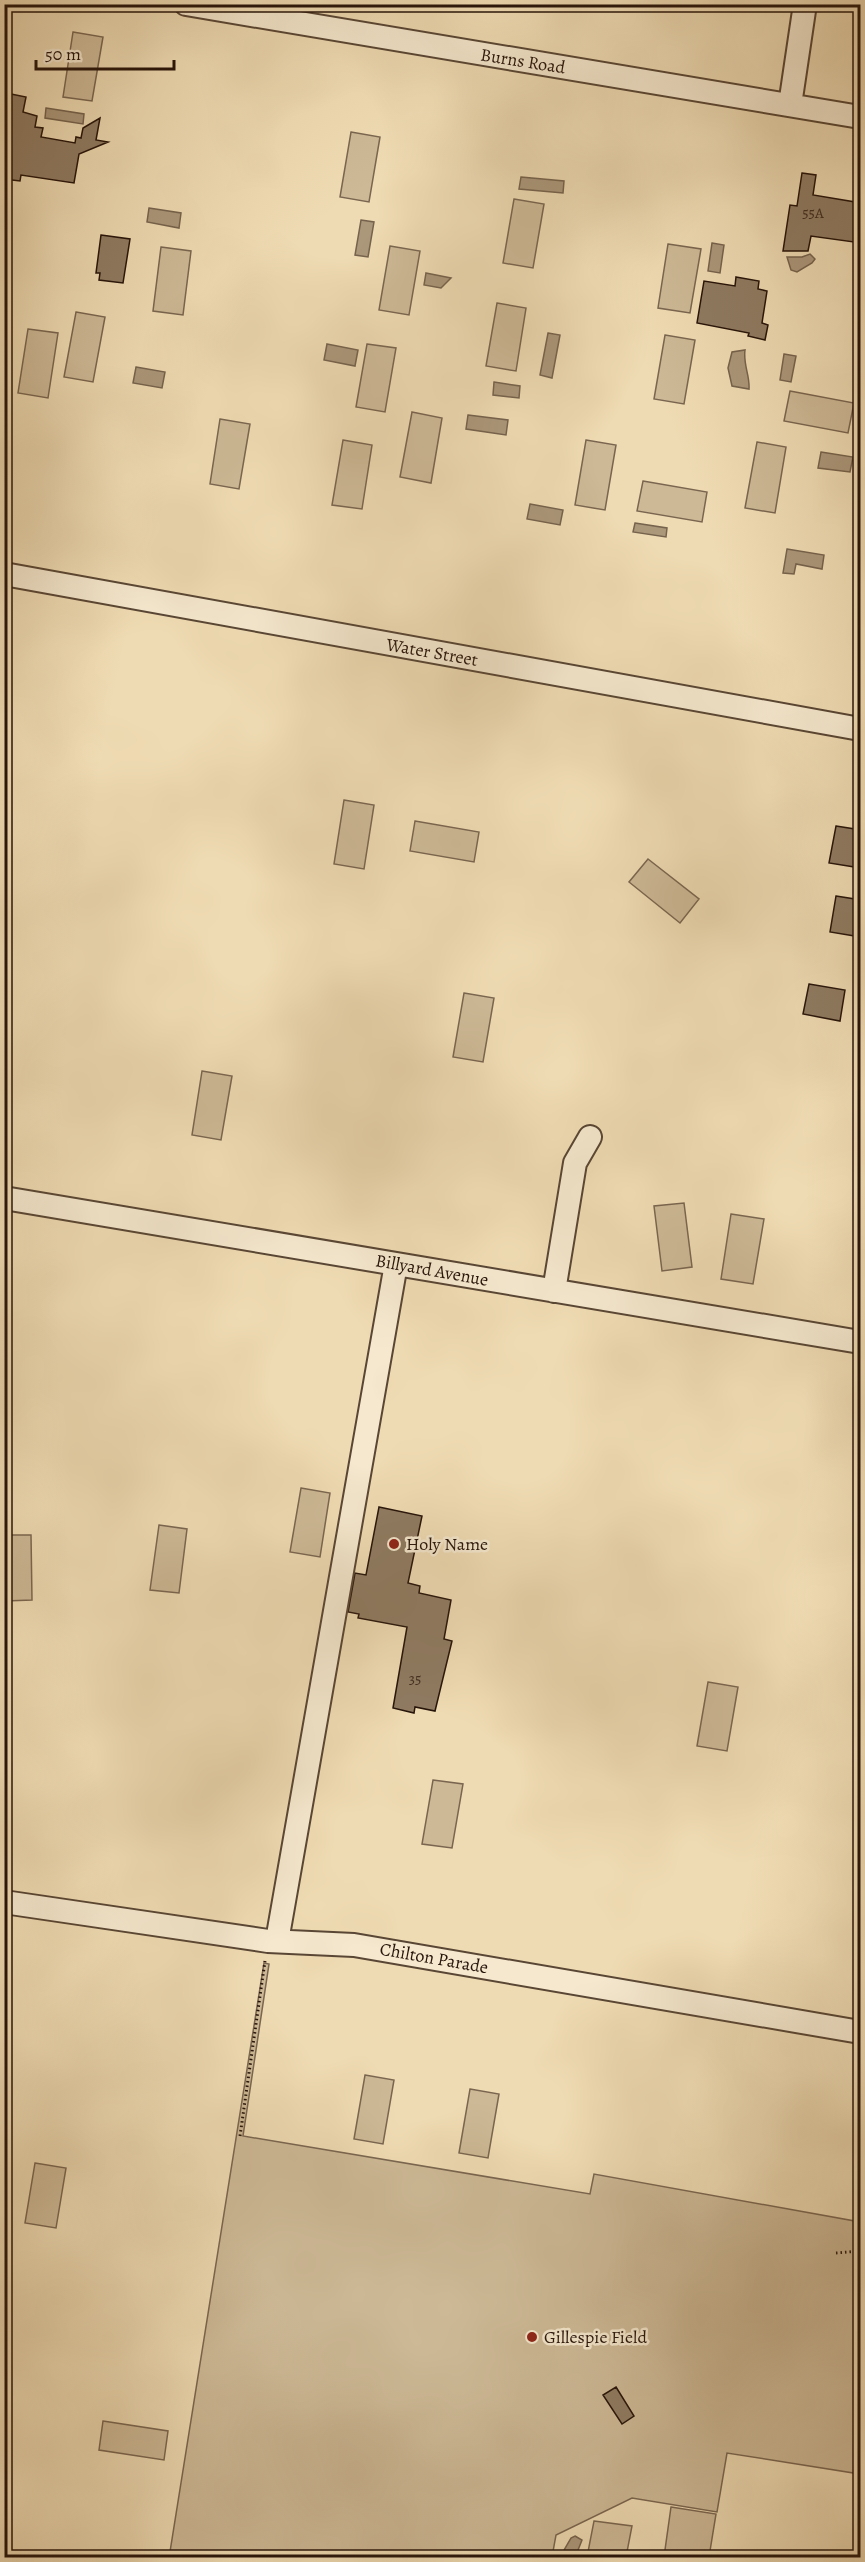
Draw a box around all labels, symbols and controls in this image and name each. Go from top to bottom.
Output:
scale bar [36,33,174,71]
text: 50 m [45,42,81,66]
street label: Burns Road [479,42,567,80]
house number: 55A [802,203,824,223]
street label: Water Street [383,632,480,672]
street label: Billyard Avenue [374,1248,490,1292]
place label: Holy Name [406,1532,488,1556]
marker: Holy Name [387,1537,401,1551]
house number: 35 [409,1669,421,1689]
street label: Chilton Parade [378,1937,490,1979]
place label: Gillespie Field [544,2325,647,2349]
marker: Gillespie Field [525,2330,539,2344]

